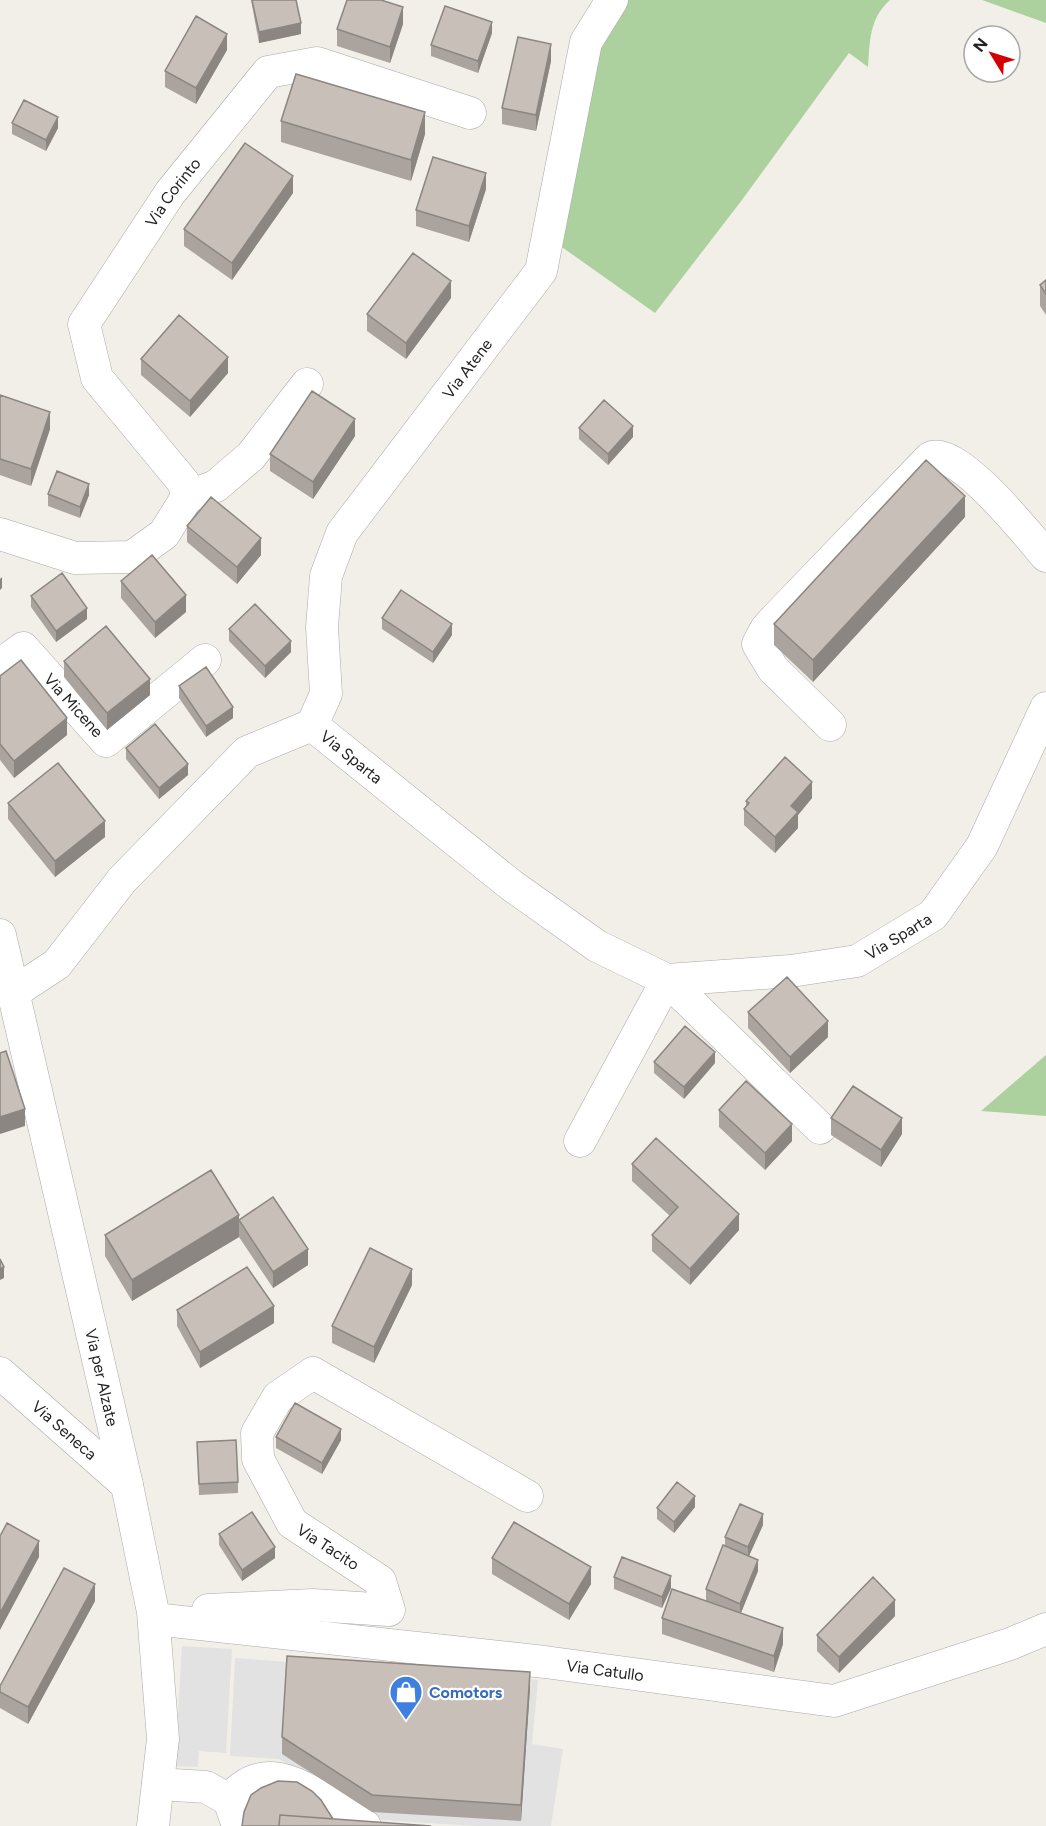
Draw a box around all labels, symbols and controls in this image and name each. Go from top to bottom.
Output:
north arrow [962,24,1022,84]
text: N [969,34,992,56]
street label: Via Corinto [141,154,204,230]
street label: Via Atene [438,334,496,402]
street label: Via Micene [40,669,108,741]
street label: Via Sparta [317,726,386,787]
street label: Via Sparta [862,909,935,963]
street label: Via per Alzate [82,1327,123,1428]
street label: Via Seneca [28,1396,101,1463]
street label: Via Tacito [293,1520,363,1574]
street label: Via Catullo [565,1655,645,1685]
shop icon: Comotors [388,1674,424,1721]
place label: Comotors [429,1683,503,1702]

